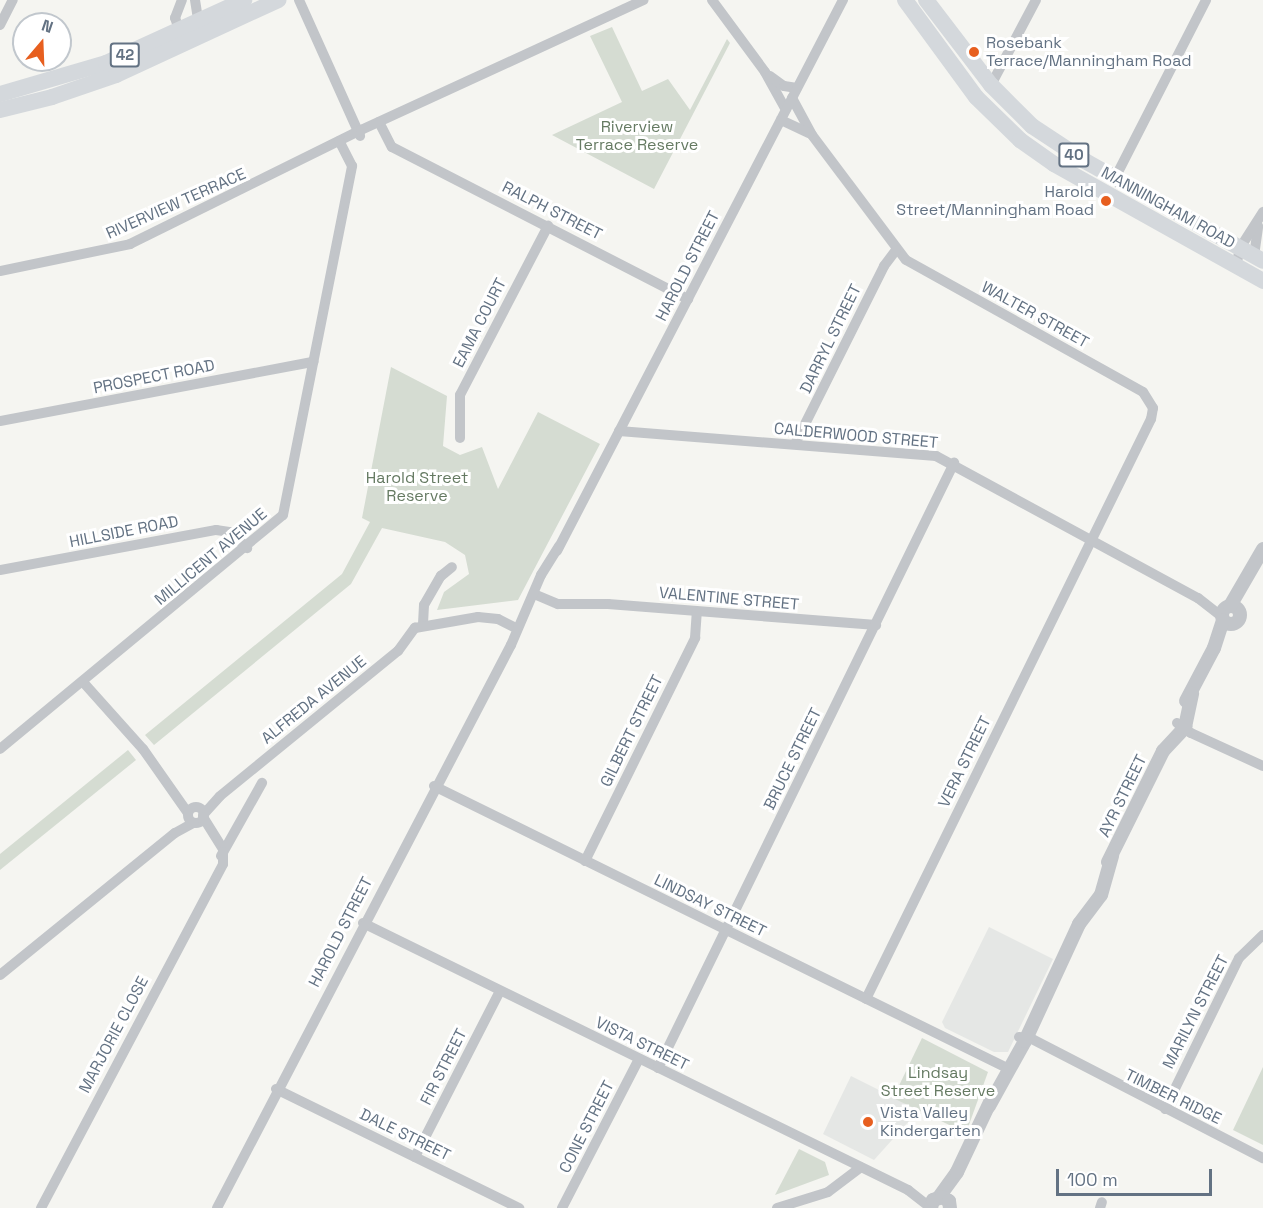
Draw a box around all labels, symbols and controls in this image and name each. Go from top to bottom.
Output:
north arrow [12,12,72,72]
text: N [39,15,56,38]
place label: Rosebank Terrace/Manningham Road [986,33,1192,71]
road number: 42 [108,43,142,67]
marker: Rosebank Terrace/Manningham Road [967,45,981,59]
park label: Riverview Terrace Reserve [576,117,698,155]
road number: 40 [1058,143,1090,167]
street label: MANNINGHAM ROAD [1098,163,1238,253]
street label: RIVERVIEW TERRACE [103,164,249,244]
street label: RALPH STREET [499,178,605,244]
place label: Harold Street/Manningham Road [896,182,1094,220]
marker: Harold Street/Manningham Road [1099,194,1113,208]
street label: HAROLD STREET [652,208,724,324]
street label: EAMA COURT [449,275,511,371]
street label: WALTER STREET [978,278,1092,352]
street label: DARRYL STREET [796,281,866,397]
street label: PROSPECT ROAD [91,356,217,398]
street label: CALDERWOOD STREET [773,419,939,453]
park label: Harold Street Reserve [366,468,468,506]
street label: MILLICENT AVENUE [151,504,271,610]
street label: HILLSIDE ROAD [68,512,180,552]
street label: VALENTINE STREET [658,583,800,615]
street label: ALFREDA AVENUE [258,652,370,748]
street label: GILBERT STREET [597,672,667,790]
street label: BRUCE STREET [760,705,826,813]
street label: VERA STREET [935,713,995,811]
street label: AYR STREET [1095,752,1151,840]
street label: LINDSAY STREET [651,870,769,942]
street label: HAROLD STREET [305,874,377,990]
street label: MARILYN STREET [1159,952,1233,1072]
street label: MARJORIE CLOSE [75,973,153,1097]
street label: VISTA STREET [592,1013,692,1075]
street label: FIR STREET [417,1026,471,1108]
park label: Lindsay Street Reserve [881,1063,995,1101]
street label: TIMBER RIDGE [1122,1065,1224,1129]
street label: CONE STREET [556,1078,618,1176]
place label: Vista Valley Kindergarten [880,1103,981,1141]
street label: DALE STREET [356,1105,454,1165]
marker: Vista Valley Kindergarten [861,1115,875,1129]
scale bar [1059,1157,1215,1195]
text: 100 m [1067,1168,1118,1191]

